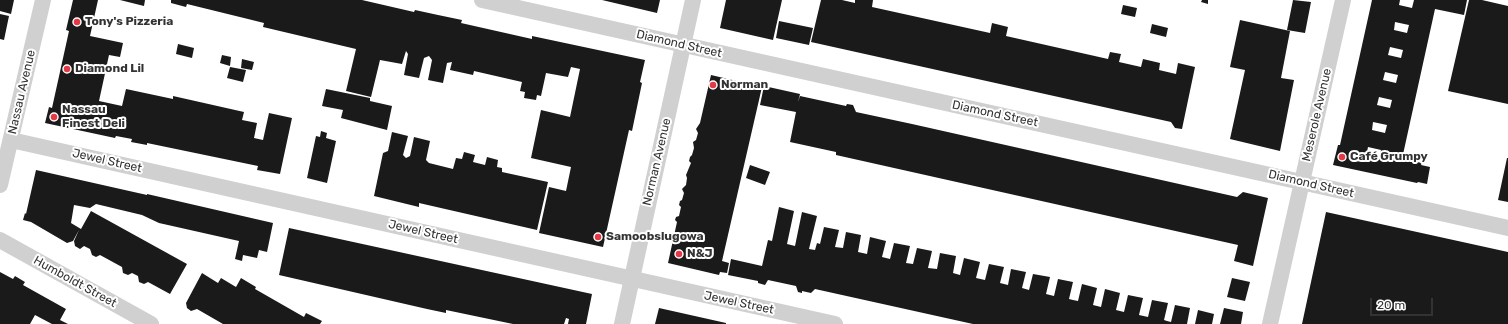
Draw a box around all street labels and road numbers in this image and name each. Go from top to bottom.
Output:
street label: Diamond Street [635,27,723,61]
street label: Nassau Avenue [5,48,39,136]
street label: Meserole Avenue [1299,67,1335,163]
street label: Diamond Street [951,98,1039,130]
street label: Norman Avenue [640,117,674,207]
street label: Jewel Street [71,146,143,176]
street label: Diamond Street [1267,167,1355,201]
street label: Jewel Street [387,217,459,247]
street label: Humboldt Street [31,253,119,311]
street label: Jewel Street [703,289,775,317]

